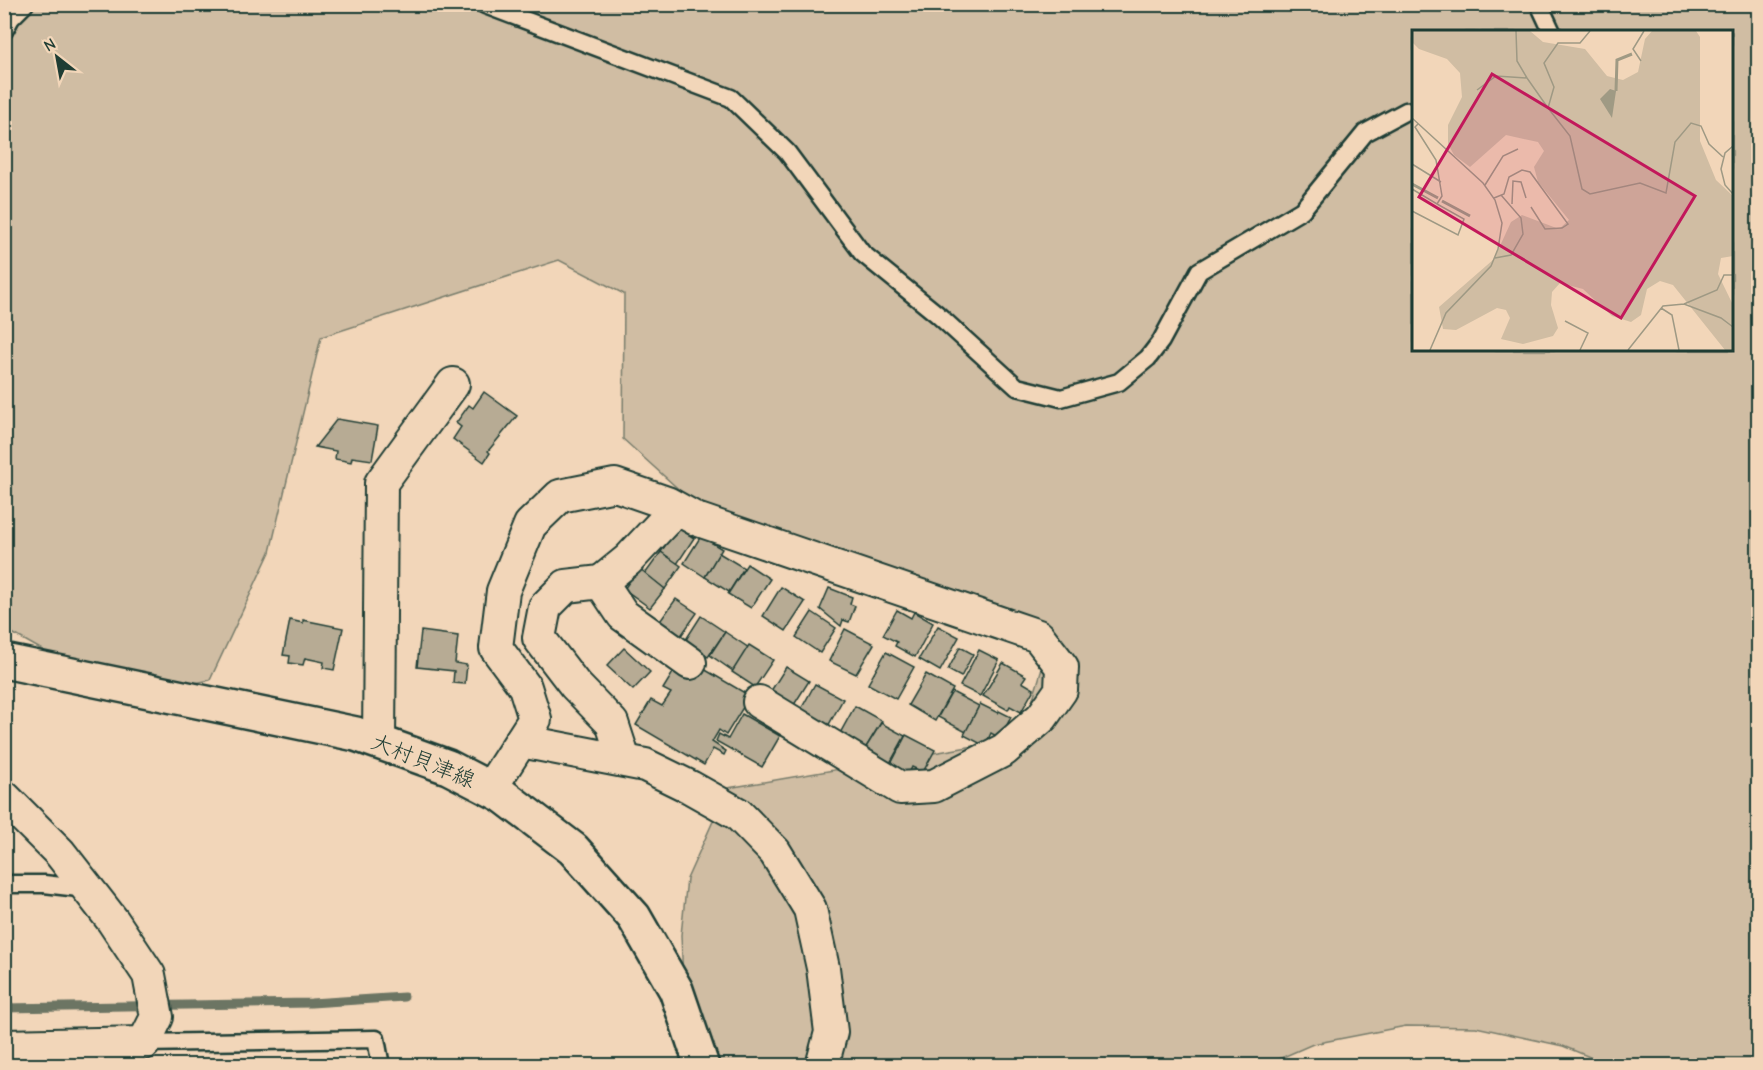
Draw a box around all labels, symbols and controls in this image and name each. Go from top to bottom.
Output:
north arrow [27,27,87,87]
inset map [1412,30,1733,351]
text: N [41,35,59,55]
street label: 大村貝津線 [367,728,479,794]

